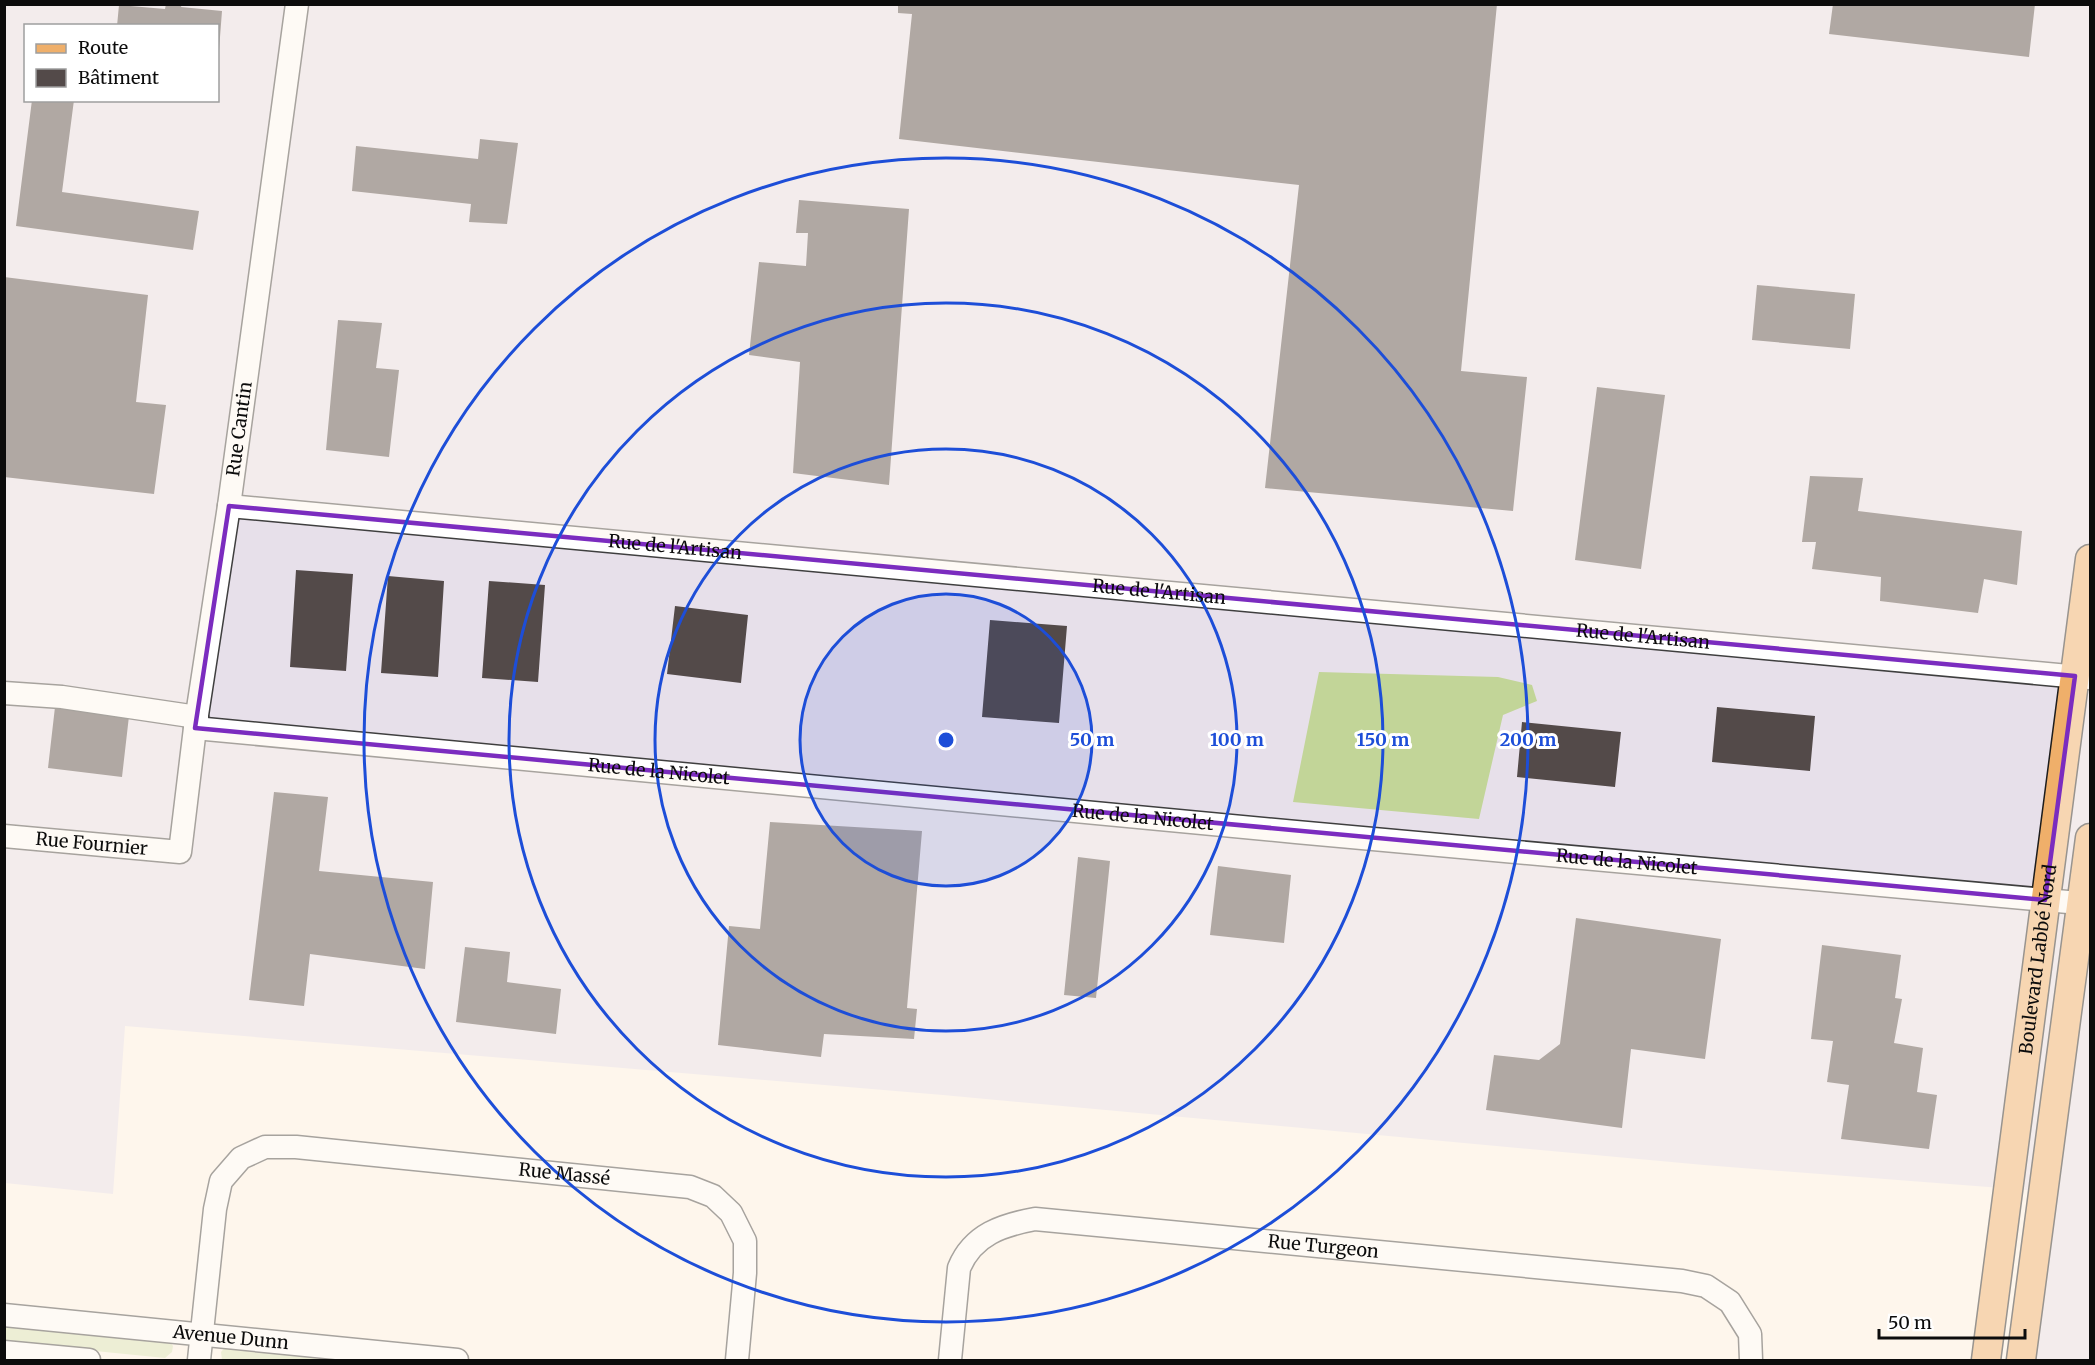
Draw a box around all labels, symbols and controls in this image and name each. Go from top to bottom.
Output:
legend [24,24,219,102]
text: Route [78,36,128,59]
text: Bâtiment [78,66,159,89]
street label: Rue Cantin [221,380,257,478]
street label: Rue de l'Artisan [607,529,743,564]
street label: Rue de l'Artisan [1091,574,1227,609]
street label: Rue de l'Artisan [1575,619,1711,654]
text: 50 m [1070,728,1114,751]
text: 100 m [1210,728,1264,751]
text: 150 m [1357,728,1409,751]
text: 200 m [1500,728,1556,751]
centre of rings [936,730,956,750]
street label: Rue de la Nicolet [587,753,731,789]
street label: Rue de la Nicolet [1071,799,1215,835]
street label: Rue Fournier [35,827,149,860]
street label: Rue de la Nicolet [1555,844,1699,879]
street label: Boulevard Labbé Nord [2014,863,2061,1056]
street label: Rue Massé [517,1158,611,1190]
street label: Rue Turgeon [1267,1229,1380,1263]
scale bar [1879,1302,2024,1340]
text: 50 m [1888,1311,1932,1334]
street label: Avenue Dunn [171,1320,290,1354]

